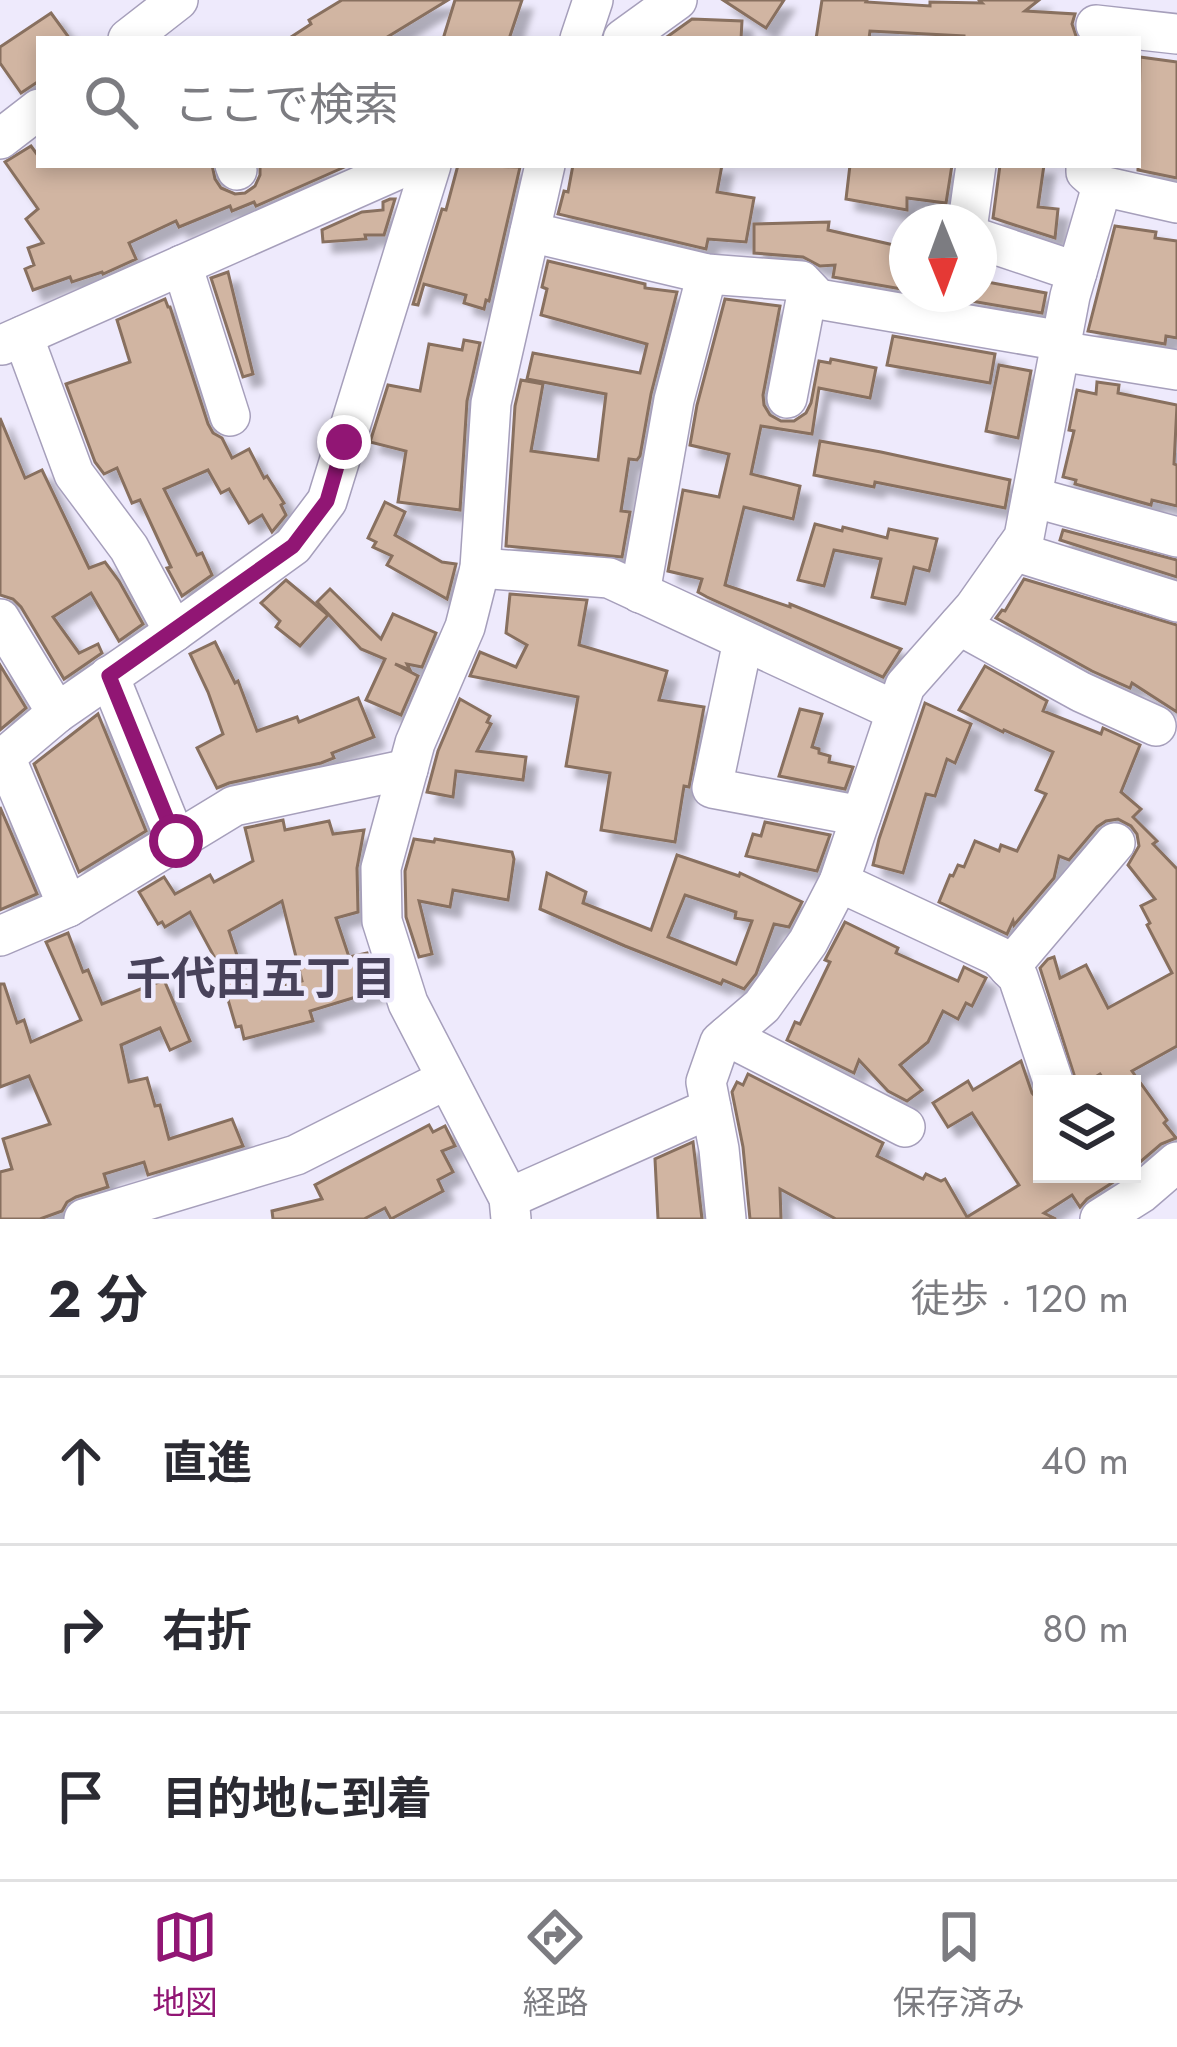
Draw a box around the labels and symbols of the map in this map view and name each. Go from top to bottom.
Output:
north arrow [889,204,997,312]
route end [317,415,371,469]
route start [149,814,203,868]
district label: 千代田五丁目 [126,946,396,1011]

